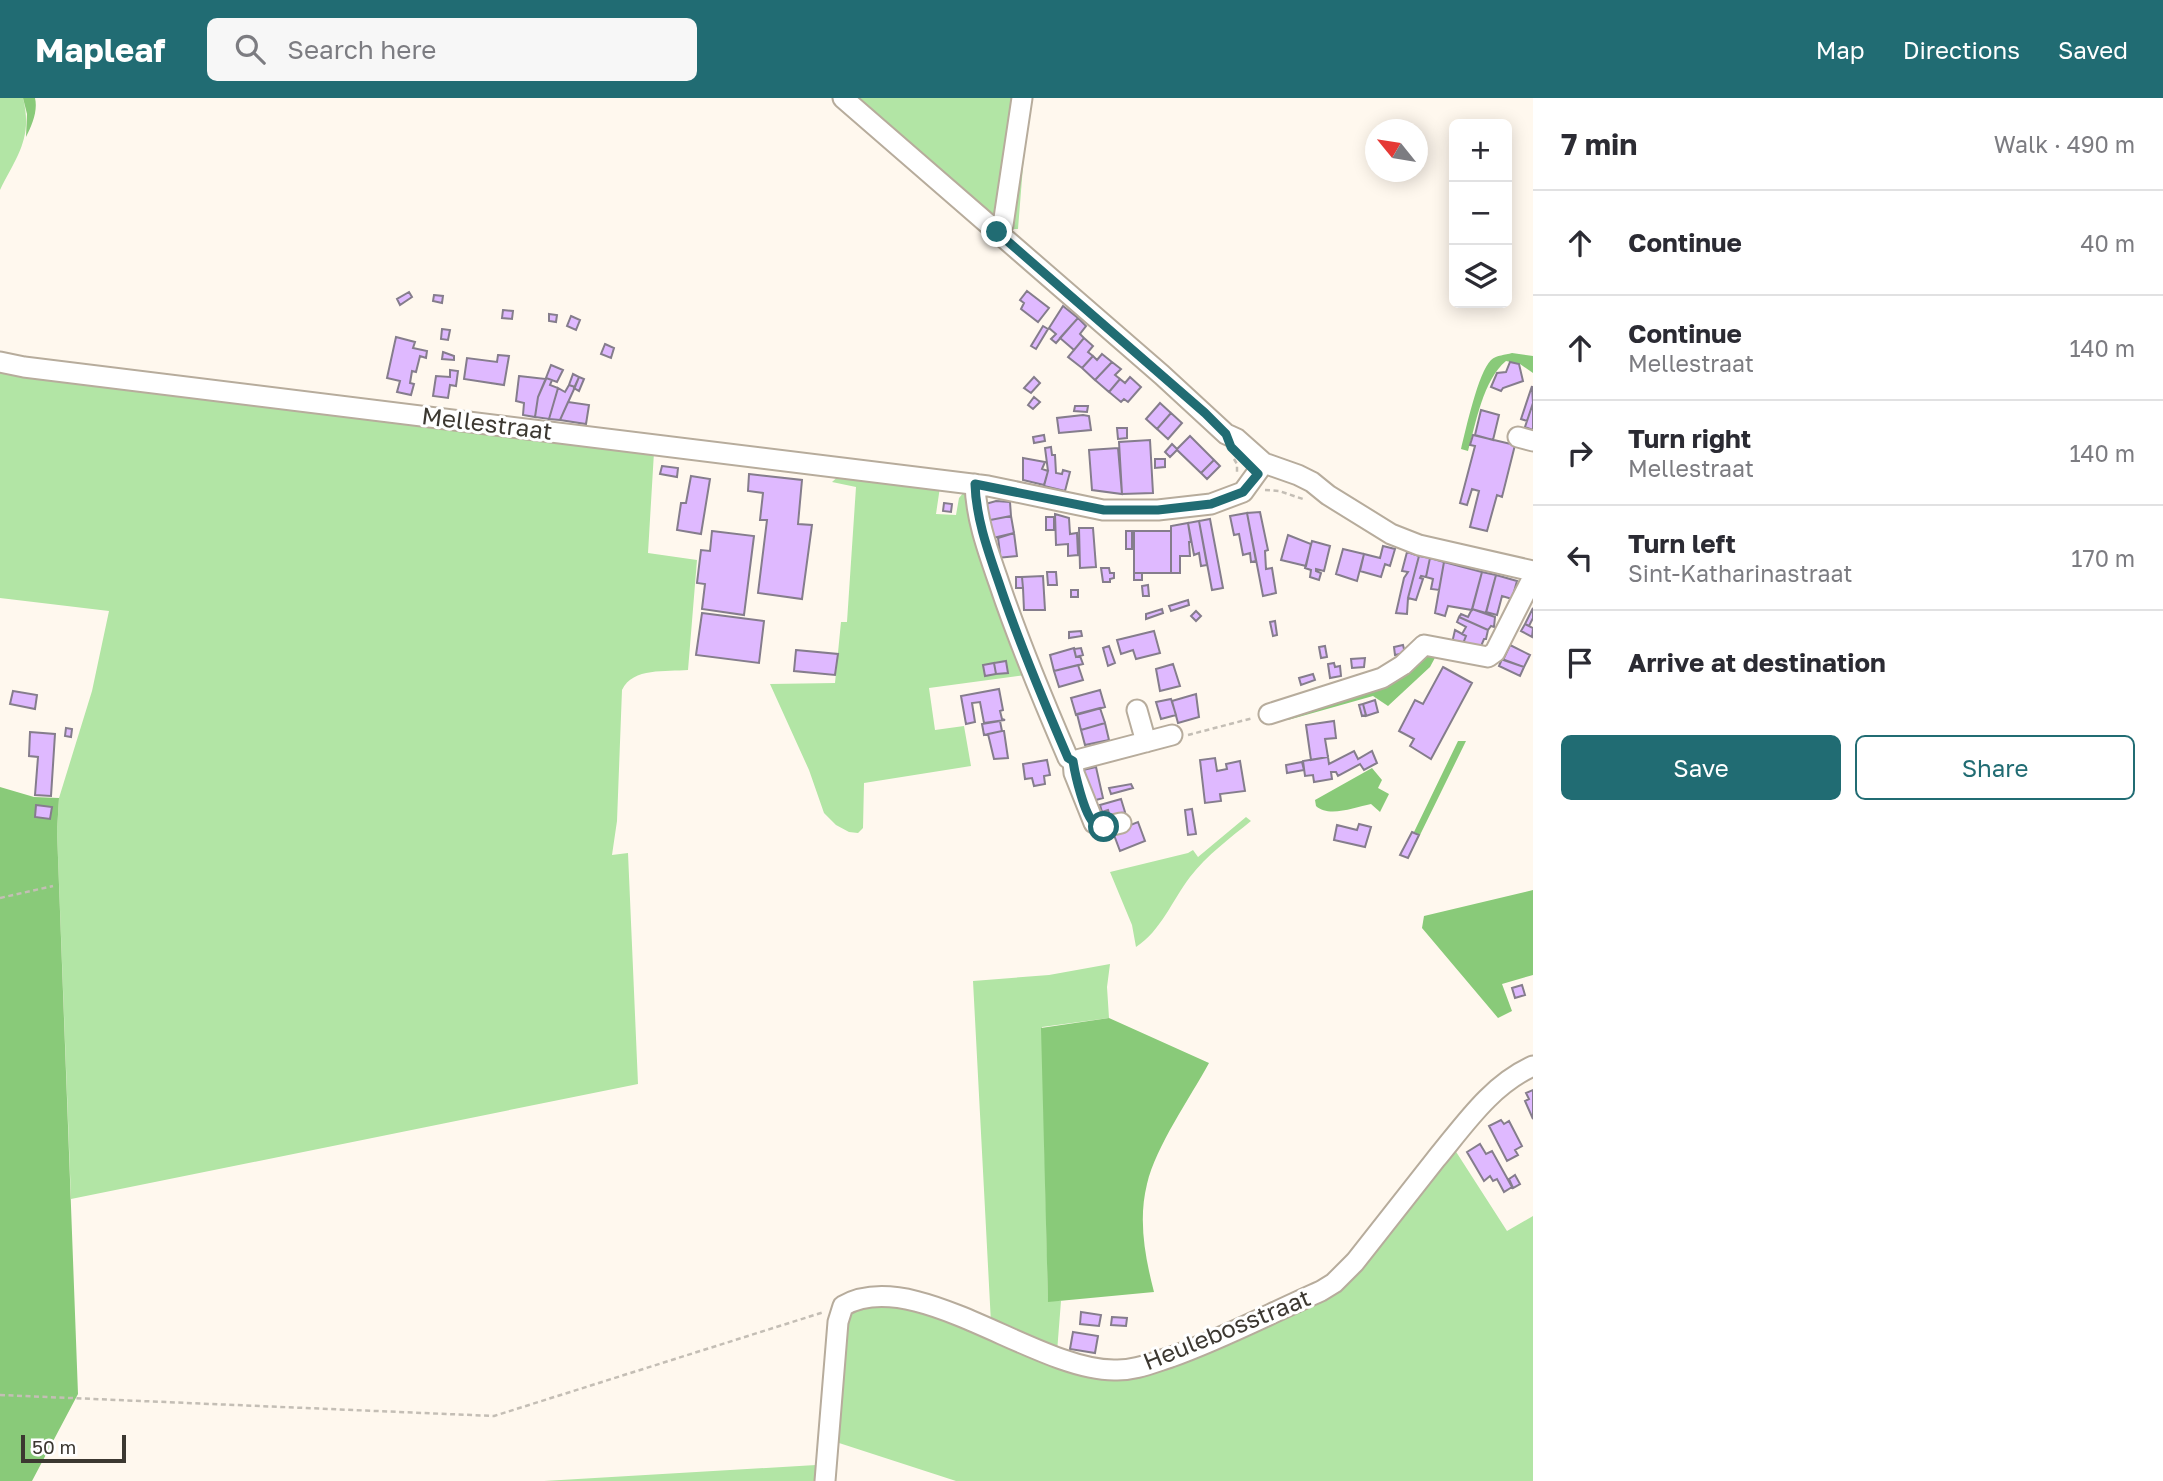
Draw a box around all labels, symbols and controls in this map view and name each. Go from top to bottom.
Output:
search box [207,18,697,81]
text: Mapleaf [35,30,165,69]
icon: search [231,30,269,68]
text: Search here [287,34,436,65]
text: Map [1816,35,1865,64]
text: Directions [1903,35,2020,64]
text: Saved [2058,35,2128,64]
north arrow [1365,119,1428,182]
map controls [1449,119,1512,308]
button: + [1449,119,1512,182]
text: 7 min [1561,126,1637,162]
text: Walk · 490 m [1994,130,2135,158]
button: − [1449,182,1512,245]
route end [981,216,1012,247]
icon: ahead [1561,224,1599,262]
text: Continue [1628,227,1742,258]
text: 40 m [2081,229,2135,257]
button: layers [1449,245,1512,308]
text: Continue [1628,318,1742,349]
icon: ahead [1561,329,1599,367]
text: 140 m [2069,334,2135,362]
text: Mellestraat [1628,349,1754,377]
street label: Mellestraat [420,400,554,445]
text: Turn right [1628,423,1751,454]
icon: right [1561,434,1599,472]
text: 140 m [2069,439,2135,467]
text: Mellestraat [1628,454,1754,482]
text: Turn left [1628,528,1736,559]
icon: left [1561,539,1599,577]
text: 170 m [2071,544,2135,572]
text: Sint-Katharinastraat [1628,559,1852,587]
icon: arrive [1561,644,1599,682]
text: Arrive at destination [1628,647,1886,678]
button: Save [1561,735,1841,800]
button: Share [1855,735,2135,800]
route start [1088,811,1119,842]
street label: Heulebosstraat [1139,1282,1314,1375]
scale bar [21,1432,126,1464]
text: 50 m [32,1435,76,1458]

